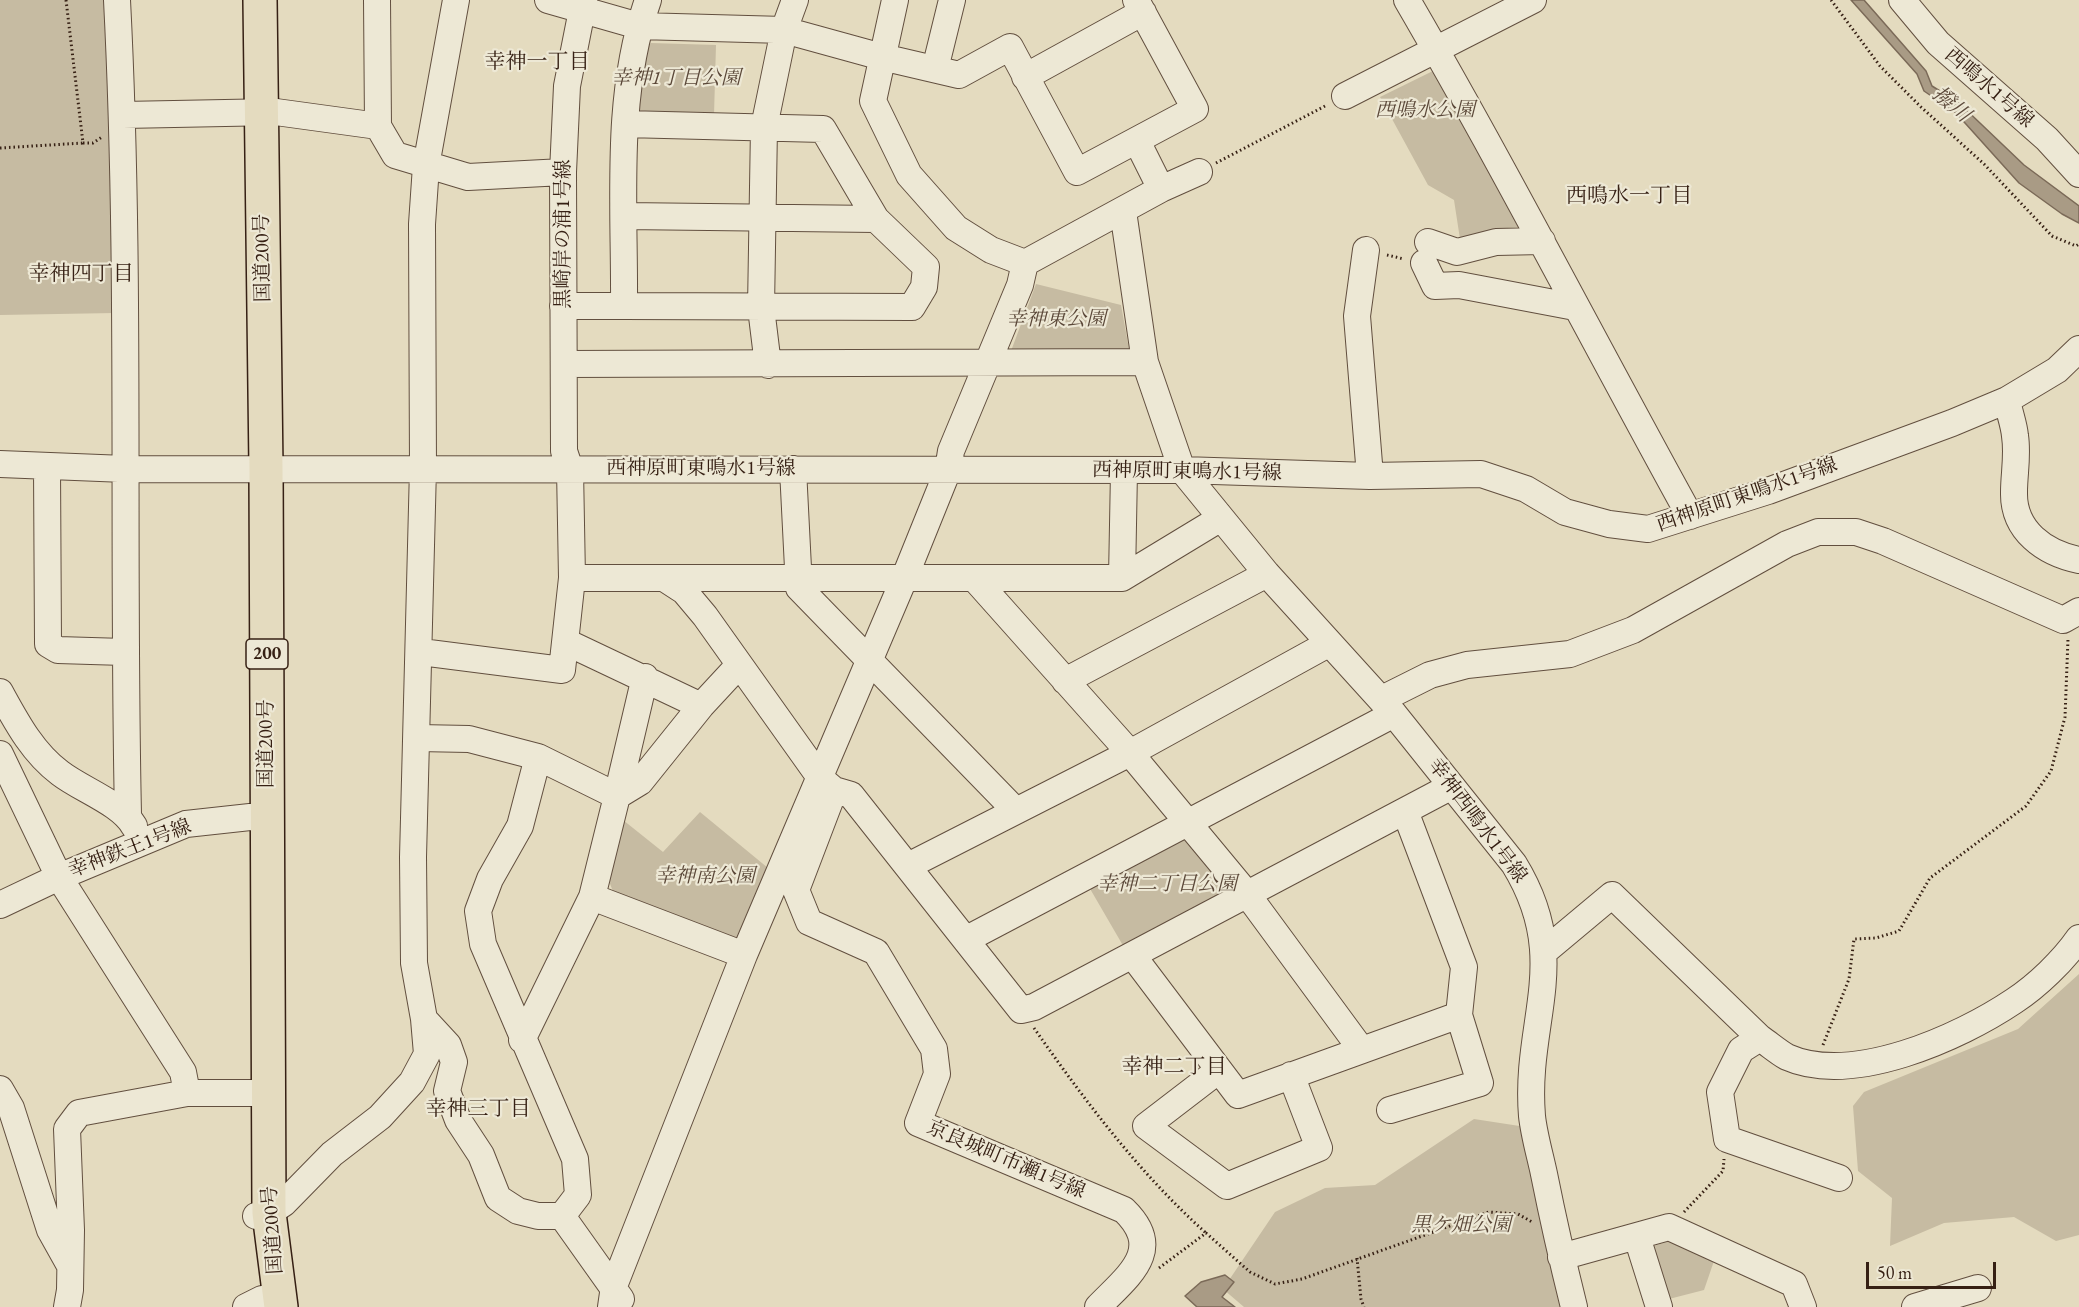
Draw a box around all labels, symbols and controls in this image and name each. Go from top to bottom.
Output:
street label: 西鳴水1号線 [1940,43,2038,133]
district label: 幸神一丁目 [485,49,589,75]
park label: 幸神1丁目公園 [611,67,741,91]
water label: 撥川 [1927,82,1975,128]
park label: 西鳴水公園 [1375,99,1475,123]
street label: 黒崎岸の浦1号線 [552,159,576,309]
district label: 西鳴水一丁目 [1566,183,1692,209]
street label: 国道200号 [250,213,276,303]
district label: 幸神四丁目 [29,261,133,287]
park label: 幸神東公園 [1006,308,1106,332]
street label: 西神原町東鳴水1号線 [1653,453,1841,537]
street label: 西神原町東鳴水1号線 [606,457,796,481]
street label: 西神原町東鳴水1号線 [1092,458,1282,486]
road number: 200 [246,639,288,669]
street label: 国道200号 [255,700,279,788]
street label: 幸神西鳴水1号線 [1422,754,1532,888]
street label: 幸神鉄王1号線 [65,815,195,883]
park label: 幸神南公園 [655,865,755,889]
park label: 幸神二丁目公園 [1097,873,1237,897]
district label: 幸神二丁目 [1122,1054,1226,1080]
district label: 幸神三丁目 [426,1096,530,1122]
street label: 京良城町市瀬1号線 [923,1116,1089,1204]
street label: 国道200号 [258,1185,288,1275]
park label: 黒ケ畑公園 [1411,1214,1511,1238]
scale bar [1869,1250,2000,1288]
text: 50 m [1877,1261,1912,1284]

